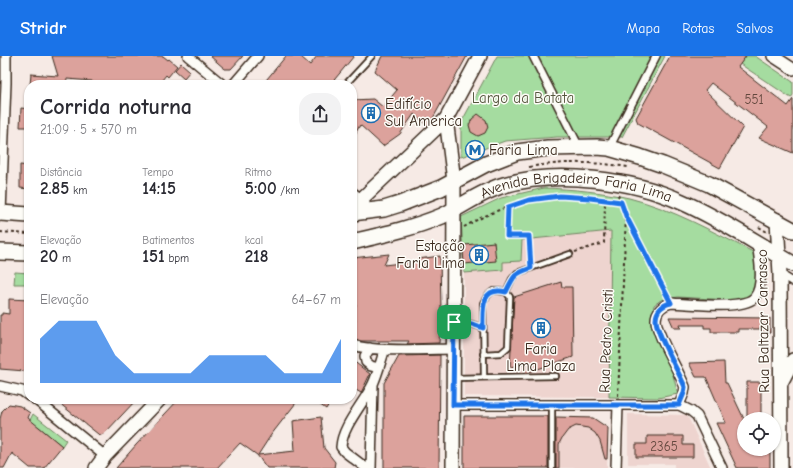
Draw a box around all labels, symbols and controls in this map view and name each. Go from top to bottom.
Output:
text: Stridr [20,17,66,39]
text: Mapa [627,20,660,37]
text: Rotas [682,20,714,37]
text: Salvos [736,20,773,37]
park label: Largo da Batata [472,89,574,107]
house number: 551 [744,92,764,107]
button: share [299,93,341,135]
text: Corrida noturna [40,94,192,120]
place label: Edifício Sul America [385,95,462,130]
building icon: Edifício Sul America [360,102,382,124]
text: 21:09 · 5 × 570 m [40,122,137,137]
metro station icon: Faria Lima [464,139,486,161]
place label: Faria Lima [489,141,558,159]
text: Distância [40,166,82,179]
text: Tempo [142,166,173,179]
text: Ritmo [245,166,272,179]
street label: Avenida Brigadeiro Faria Lima [477,169,675,206]
text: 2.85 [40,179,69,198]
text: 14:15 [142,179,176,198]
text: 5:00 [245,179,277,198]
text: km [69,184,87,197]
text: /km [277,184,300,197]
text: Elevação [40,234,81,247]
text: Batimentos [142,234,194,247]
text: kcal [245,234,263,247]
place label: Estação Faria Lima [396,237,465,272]
building icon: Estação Faria Lima [468,244,490,266]
text: 20 [40,247,58,266]
text: 151 [142,247,165,266]
text: 218 [245,247,269,266]
street label: Rua Baltazar Carrasco [753,249,773,393]
text: m [58,252,71,265]
text: bpm [165,252,189,265]
street label: Rua Pedro Cristi [595,289,617,393]
text: Elevação [40,292,89,307]
text: 64–67 m [292,292,341,307]
pin [437,305,471,339]
icon: arrive [443,311,465,333]
building icon: Faria Lima Plaza [530,317,552,339]
place label: Faria Lima Plaza [506,340,576,375]
map controls [737,412,781,456]
button: locate [737,412,781,456]
house number: 2365 [650,439,678,454]

